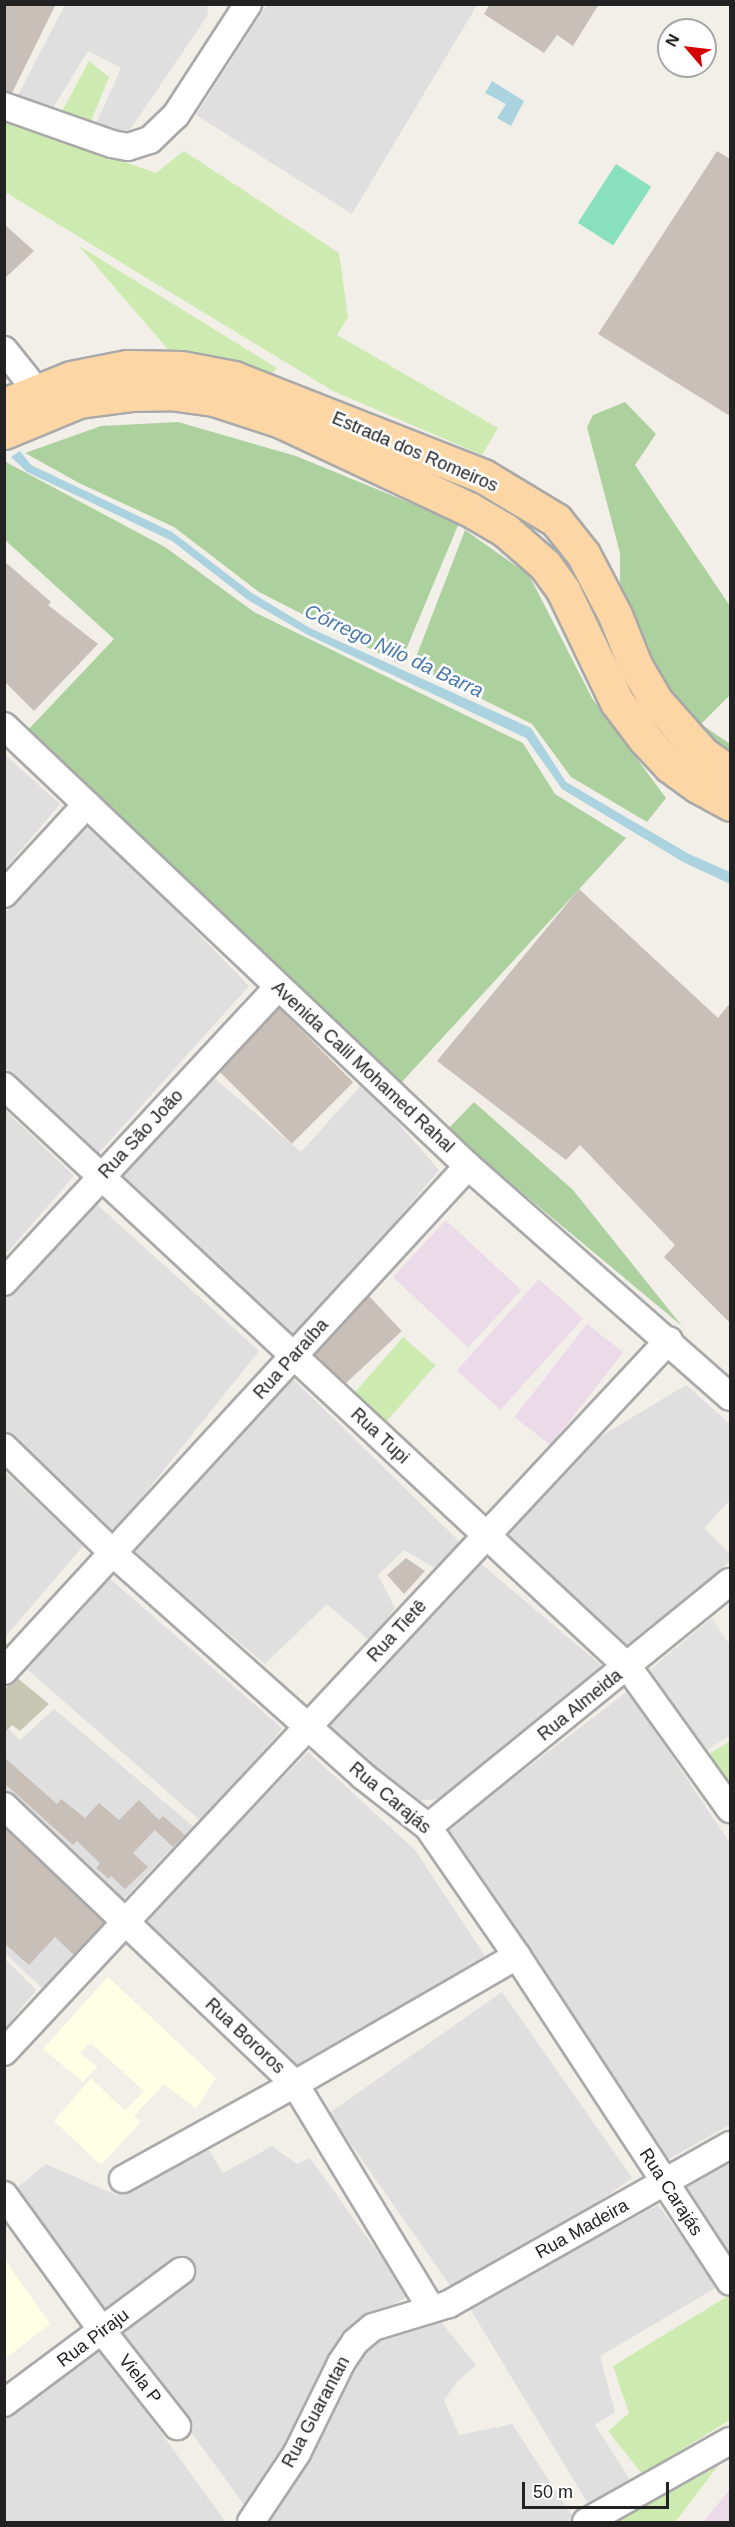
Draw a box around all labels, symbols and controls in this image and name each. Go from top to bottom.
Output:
north arrow [657,18,717,78]
text: N [662,31,683,49]
street label: Estrada dos Romeiros [329,407,501,497]
water label: Córrego Nilo da Barra [301,599,487,703]
street label: Avenida Calil Mohamed Rahal [267,977,459,1157]
street label: Rua São João [94,1085,188,1183]
street label: Rua Paraíba [249,1314,333,1404]
street label: Rua Tupi [346,1403,414,1469]
street label: Rua Tietê [363,1595,431,1667]
street label: Rua Almeida [533,1664,627,1746]
street label: Rua Carajás [345,1758,435,1838]
street label: Rua Bororos [201,1994,289,2078]
street label: Rua Carajás [635,2144,707,2240]
street label: Rua Madeira [532,2195,632,2263]
street label: Rua Piraju [53,2304,133,2372]
street label: Viela P [114,2350,166,2408]
street label: Rua Guarantan [278,2353,354,2471]
scale bar [525,2470,672,2508]
text: 50 m [533,2482,573,2502]

